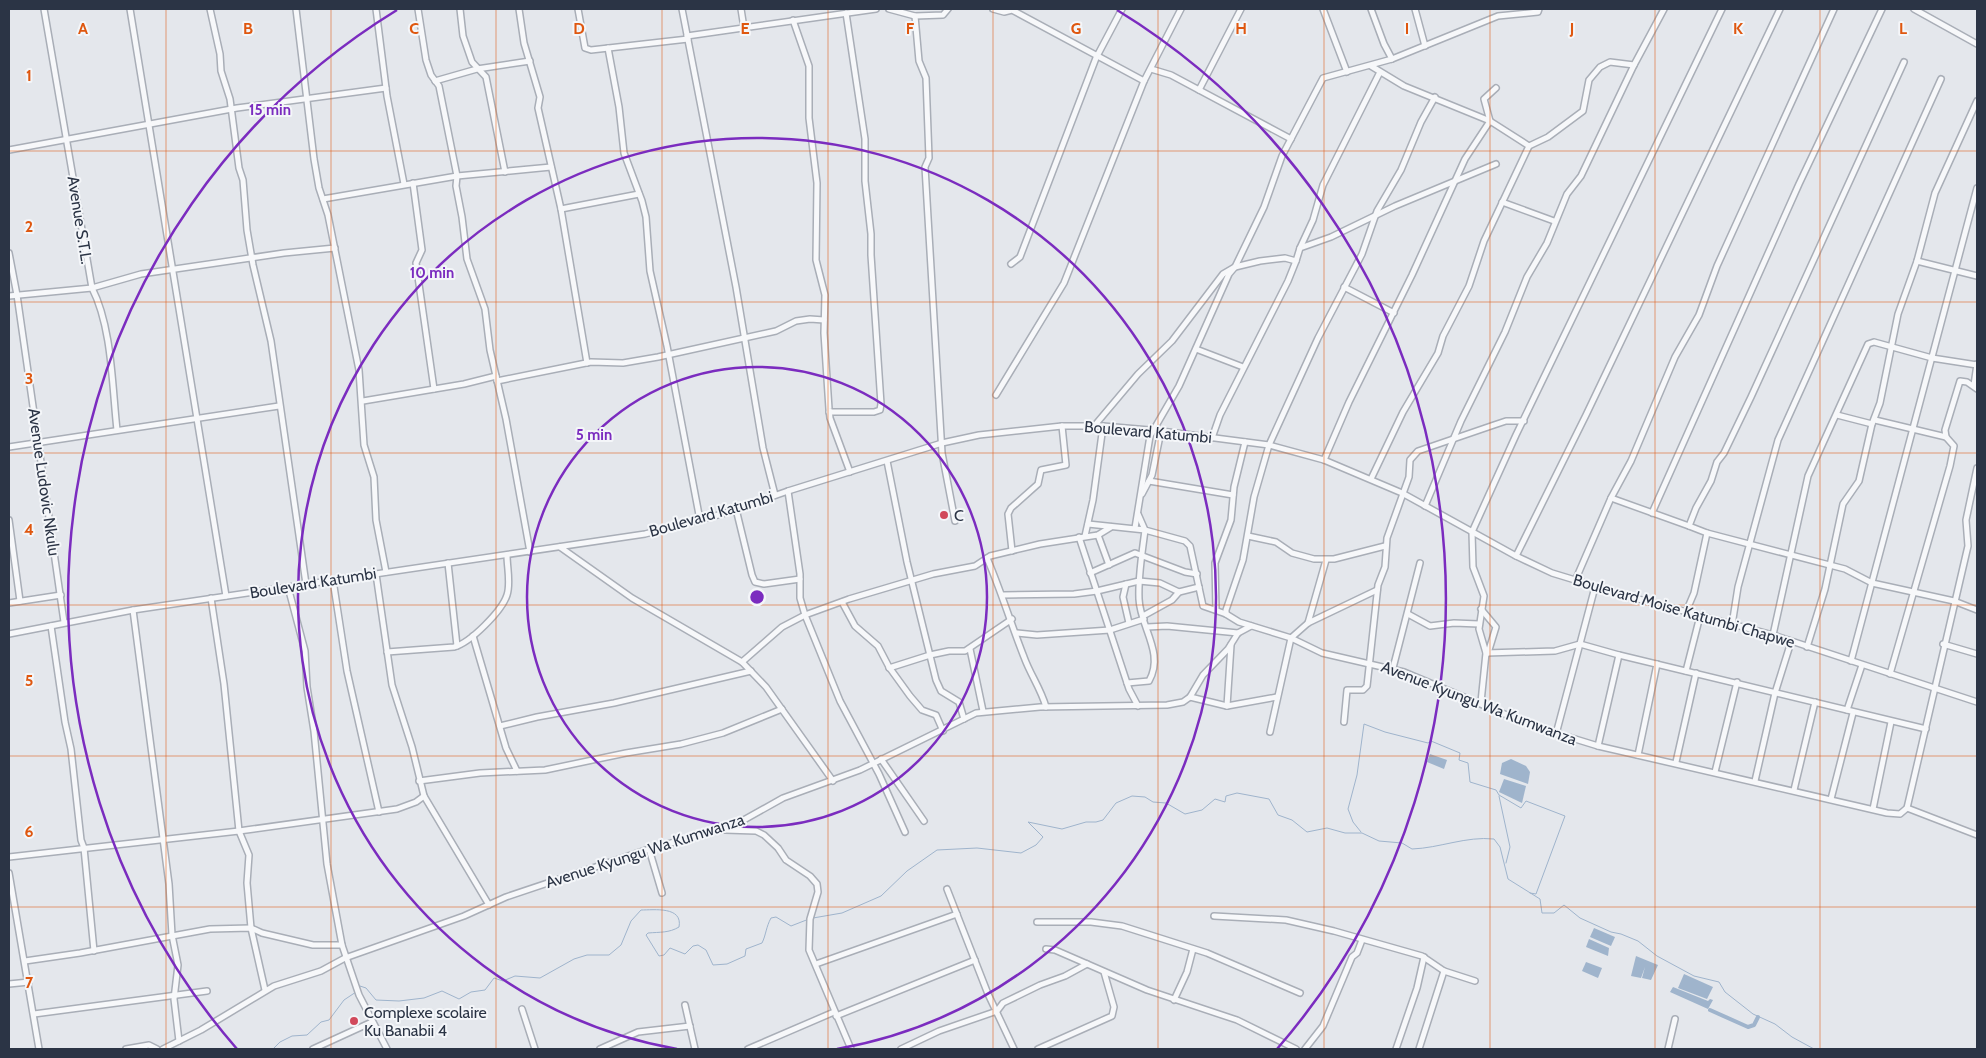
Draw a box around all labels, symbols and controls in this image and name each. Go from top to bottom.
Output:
text: A [78,19,88,38]
text: B [243,19,253,38]
text: C [409,19,419,38]
text: D [573,19,585,38]
text: E [740,19,750,38]
text: F [906,19,915,38]
text: G [1071,19,1081,38]
text: H [1235,19,1247,38]
text: I [1405,19,1409,38]
text: J [1569,19,1574,38]
text: K [1733,19,1743,38]
text: L [1899,19,1907,38]
text: 1 [26,66,32,85]
text: 15 min [249,101,291,119]
street label: Avenue S.T.L. [64,175,96,265]
text: 2 [25,217,33,236]
text: 10 min [410,264,454,282]
text: 3 [25,369,33,388]
street label: Avenue Ludovic Nkulu [24,407,64,557]
street label: Boulevard Katumbi [1083,417,1213,447]
text: 5 min [576,426,612,444]
street label: Boulevard Katumbi [647,487,775,541]
place label: C [954,506,964,525]
marker: C [938,509,950,521]
text: 4 [24,520,34,539]
street label: Boulevard Katumbi [248,564,378,602]
street label: Boulevard Moise Katumbi Chapwe [1571,570,1797,652]
centre of rings [748,588,766,606]
street label: Avenue Kyungu Wa Kumwanza [1379,657,1580,749]
text: 5 [25,671,33,690]
street label: Avenue Kyungu Wa Kumwanza [543,810,747,892]
text: 6 [25,822,34,841]
text: 7 [25,973,34,992]
place label: Complexe scolaire Ku Banabii 4 [364,1003,487,1040]
marker: Complexe scolaire Ku Banabii 4 [348,1015,360,1027]

